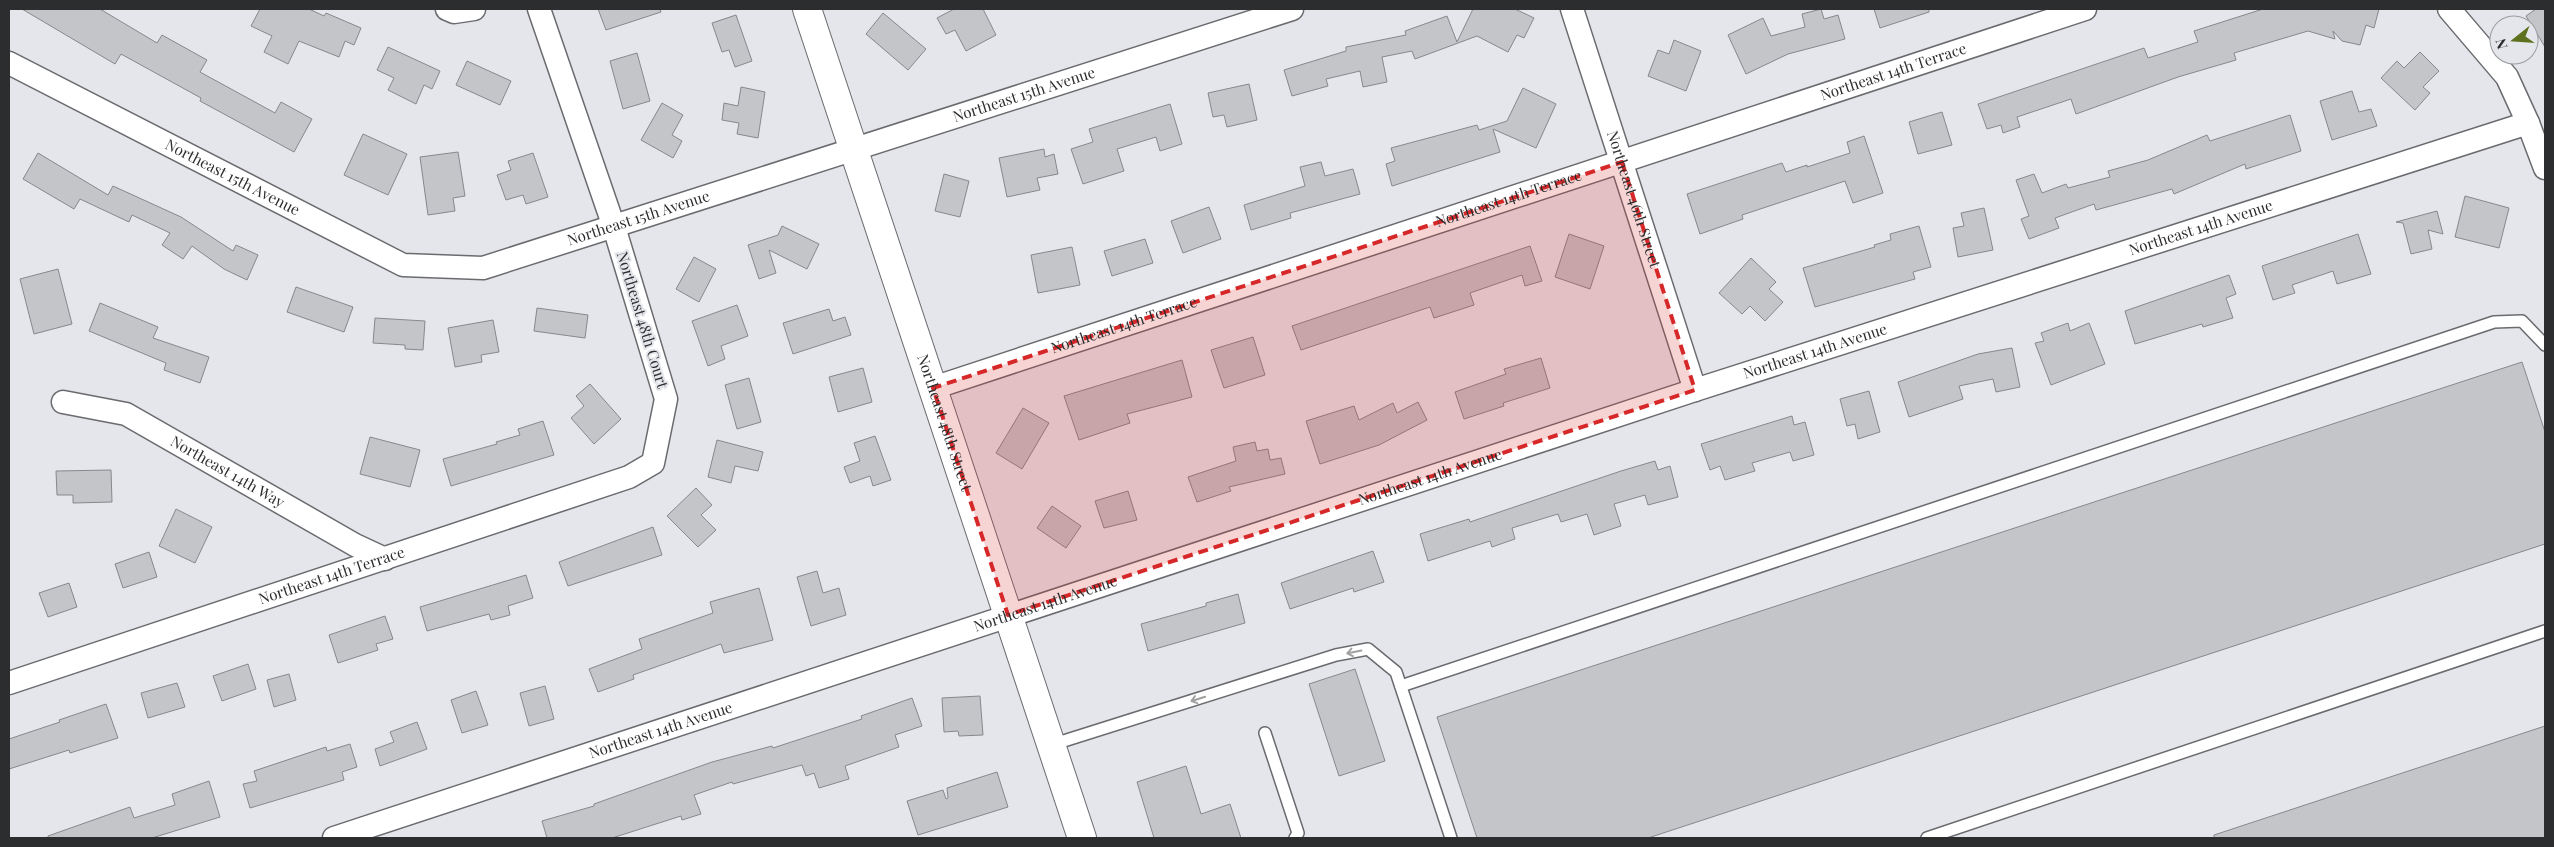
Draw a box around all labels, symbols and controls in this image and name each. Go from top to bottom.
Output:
north arrow [2489,15,2539,65]
text: N [2491,36,2512,52]
street label: Northeast 14th Terrace [1817,38,1969,104]
street label: Northeast 15th Avenue [950,62,1098,126]
street label: Northeast 46th Street [1603,128,1666,271]
street label: Northeast 15th Avenue [162,134,303,219]
street label: Northeast 14th Terrace [1433,164,1584,231]
street label: Northeast 15th Avenue [564,185,712,249]
street label: Northeast 14th Avenue [2126,195,2275,259]
street label: Northeast 48th Court [613,249,673,391]
street label: Northeast 14th Terrace [1048,291,1199,358]
street label: Northeast 14th Avenue [1740,318,1889,383]
street label: Northeast 48th Street [913,351,977,494]
street label: Northeast 14th Way [167,431,289,512]
street label: Northeast 14th Avenue [1356,443,1504,509]
street label: Northeast 14th Terrace [256,541,407,608]
street label: Northeast 14th Avenue [971,570,1119,636]
one-way arrow [1346,648,1362,657]
one-way arrow [1191,695,1207,704]
street label: Northeast 14th Avenue [586,697,735,762]

